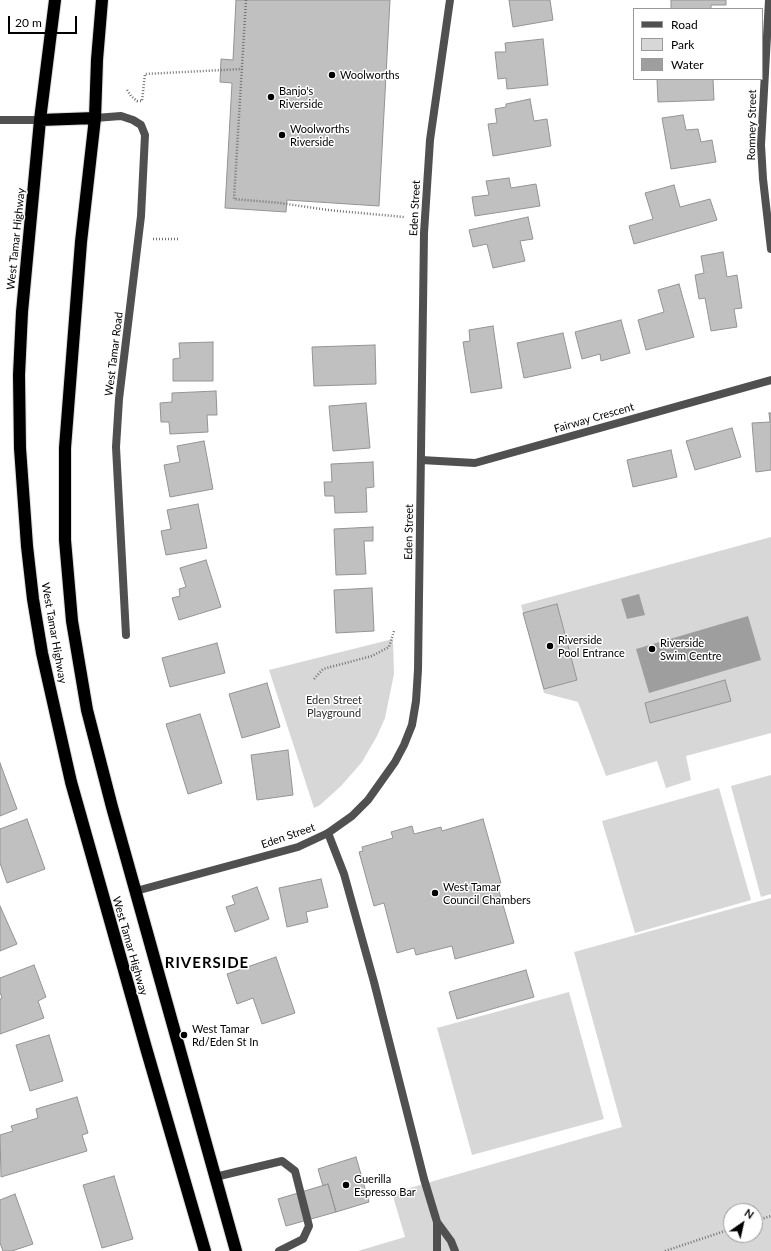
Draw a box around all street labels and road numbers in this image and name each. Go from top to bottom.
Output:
street label: Romney Street [745,89,759,161]
street label: Eden Street [407,180,423,236]
street label: West Tamar Highway [4,187,28,291]
street label: West Tamar Road [102,311,126,397]
street label: Fairway Crescent [552,400,636,436]
street label: Eden Street [402,504,416,560]
street label: West Tamar Highway [39,581,69,685]
street label: Eden Street [259,821,317,851]
street label: West Tamar Highway [110,895,150,997]

